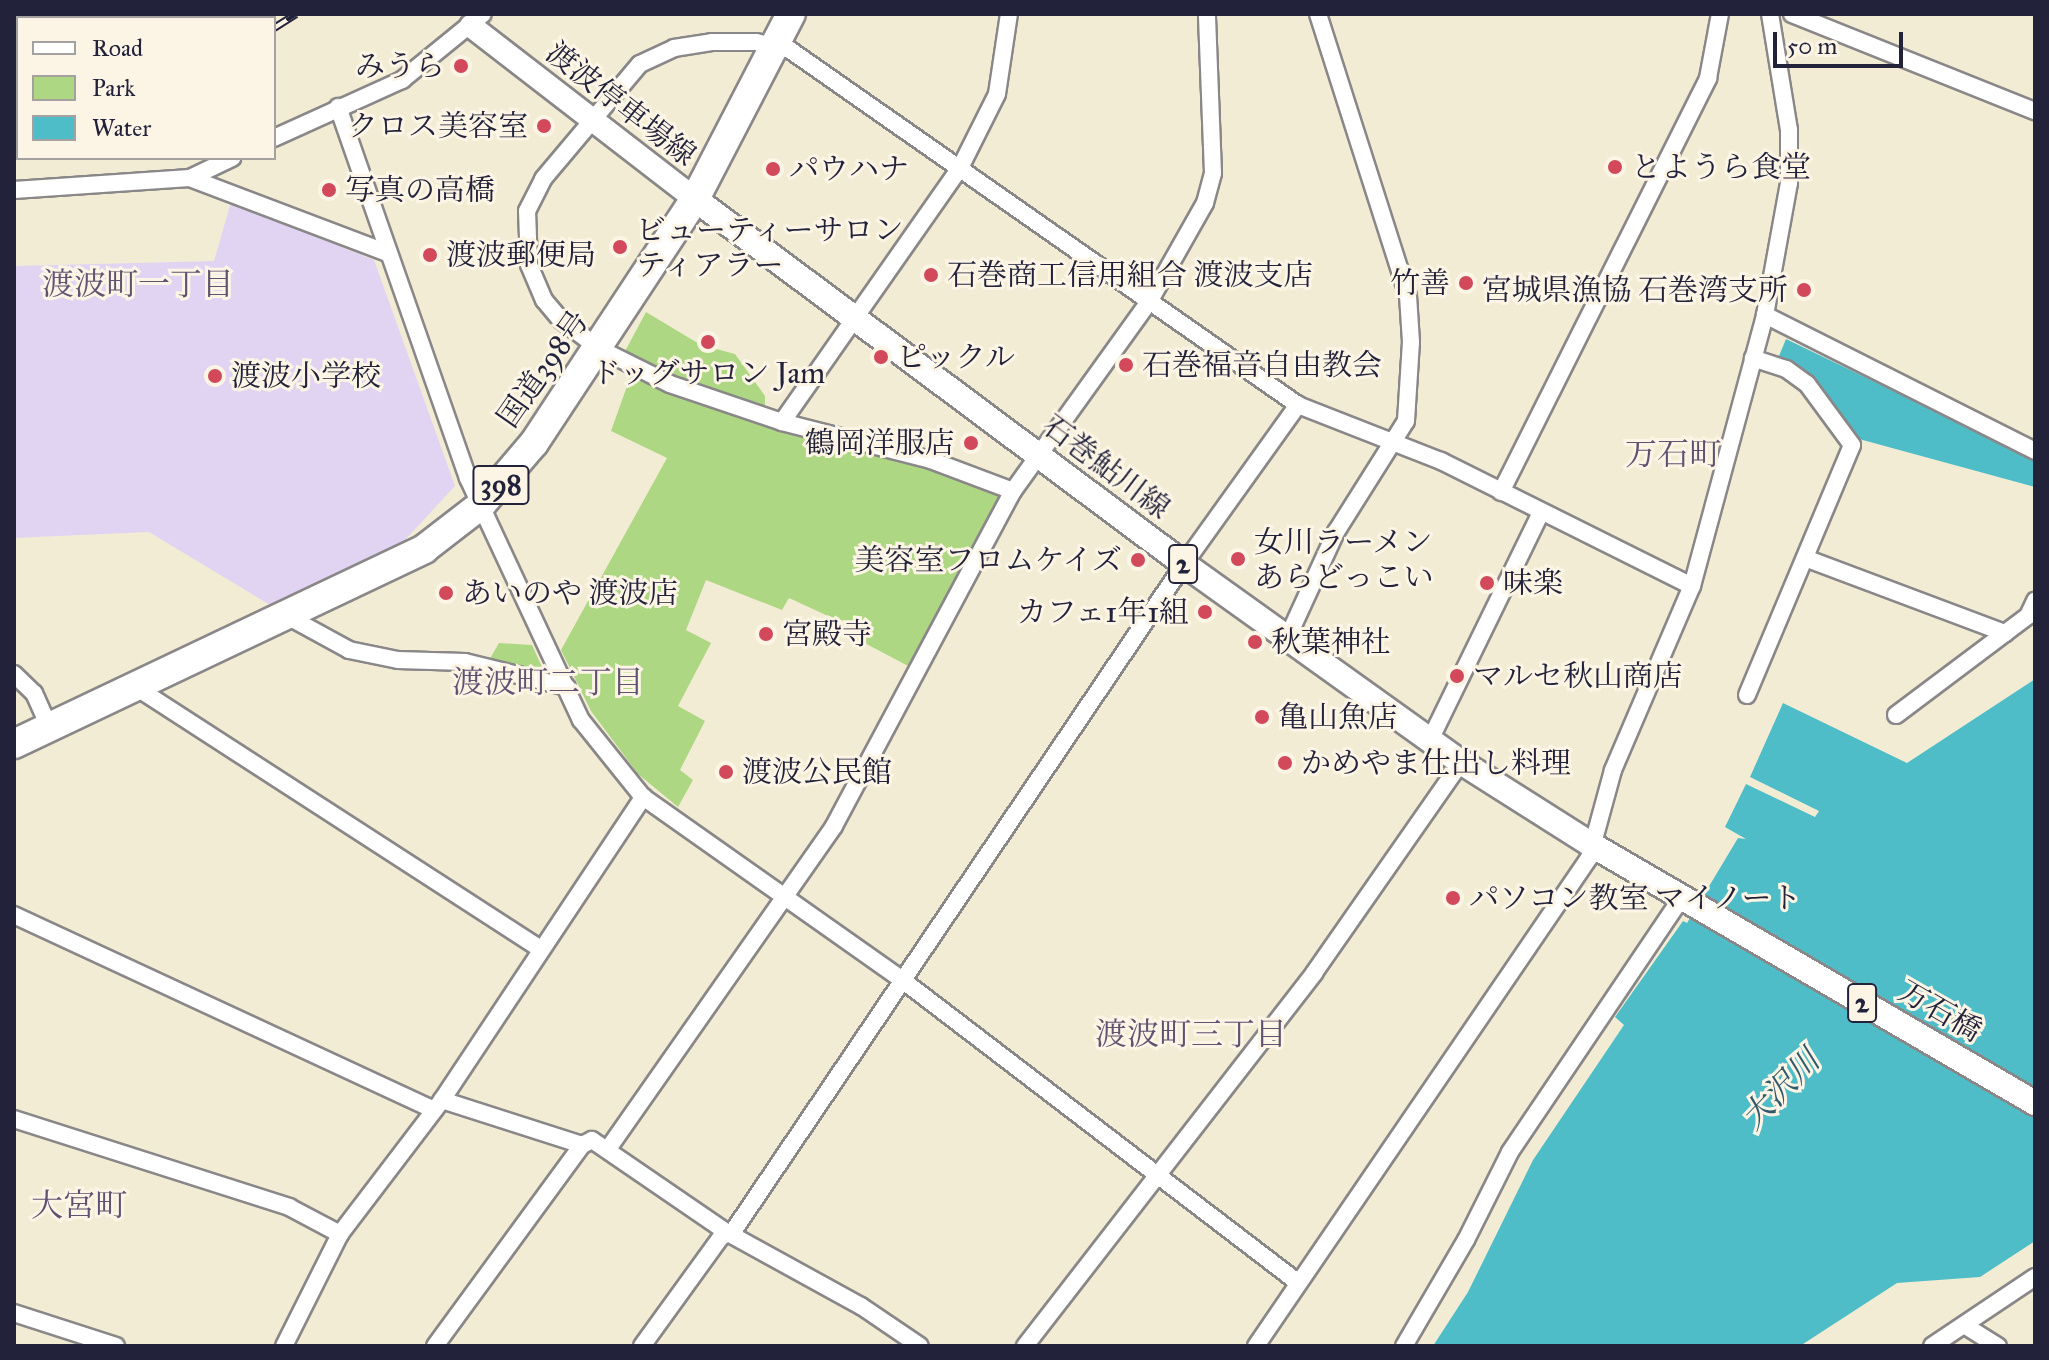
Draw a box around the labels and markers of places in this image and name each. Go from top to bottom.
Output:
place label: みうら [355,48,445,84]
marker: みうら [452,57,470,75]
place label: クロス美容室 [348,108,528,144]
marker: クロス美容室 [535,117,553,135]
place label: とようら食堂 [1631,149,1811,185]
place label: パウハナ [789,151,909,187]
marker: とようら食堂 [1606,158,1624,176]
marker: パウハナ [764,160,782,178]
place label: 写真の高橋 [345,172,495,208]
marker: 写真の高橋 [320,181,338,199]
place label: ビューティーサロン ティアラー [636,212,906,282]
place label: 渡波郵便局 [446,237,596,273]
marker: ビューティーサロン ティアラー [611,238,629,256]
marker: 渡波郵便局 [421,246,439,264]
place label: 石巻商工信用組合 渡波支店 [947,257,1313,293]
place label: 竹善 [1390,265,1450,301]
marker: 石巻商工信用組合 渡波支店 [922,266,940,284]
place label: 宮城県漁協 石巻湾支所 [1482,272,1788,308]
marker: 竹善 [1457,274,1475,292]
marker: 宮城県漁協 石巻湾支所 [1795,281,1813,299]
marker: ドッグサロン Jam [699,333,717,351]
place label: ピックル [897,339,1017,375]
place label: 石巻福音自由教会 [1142,347,1382,383]
marker: ピックル [872,348,890,366]
place label: ドッグサロン Jam [590,355,826,391]
marker: 石巻福音自由教会 [1117,356,1135,374]
place label: 渡波小学校 [231,358,381,394]
marker: 渡波小学校 [206,367,224,385]
place label: 鶴岡洋服店 [805,425,955,461]
marker: 鶴岡洋服店 [962,434,980,452]
place label: 女川ラーメン あらどっこい [1254,524,1434,594]
place label: 美容室フロムケイズ [852,542,1122,578]
marker: 女川ラーメン あらどっこい [1229,550,1247,568]
marker: 美容室フロムケイズ [1129,551,1147,569]
place label: 味楽 [1503,565,1563,601]
marker: 味楽 [1478,574,1496,592]
place label: あいのや 渡波店 [462,575,678,611]
marker: あいのや 渡波店 [437,584,455,602]
place label: カフェ1年1組 [1015,594,1189,630]
marker: カフェ1年1組 [1196,603,1214,621]
place label: 宮殿寺 [782,616,872,652]
place label: 秋葉神社 [1271,624,1391,660]
marker: 宮殿寺 [757,625,775,643]
marker: 秋葉神社 [1246,633,1264,651]
place label: マルセ秋山商店 [1473,658,1683,694]
marker: マルセ秋山商店 [1448,667,1466,685]
place label: 亀山魚店 [1278,699,1398,735]
marker: 亀山魚店 [1253,708,1271,726]
place label: かめやま仕出し料理 [1301,745,1571,781]
place label: 渡波公民館 [742,754,892,790]
marker: かめやま仕出し料理 [1276,754,1294,772]
marker: 渡波公民館 [717,763,735,781]
place label: パソコン教室 マイノート [1469,880,1805,916]
marker: パソコン教室 マイノート [1444,889,1462,907]

